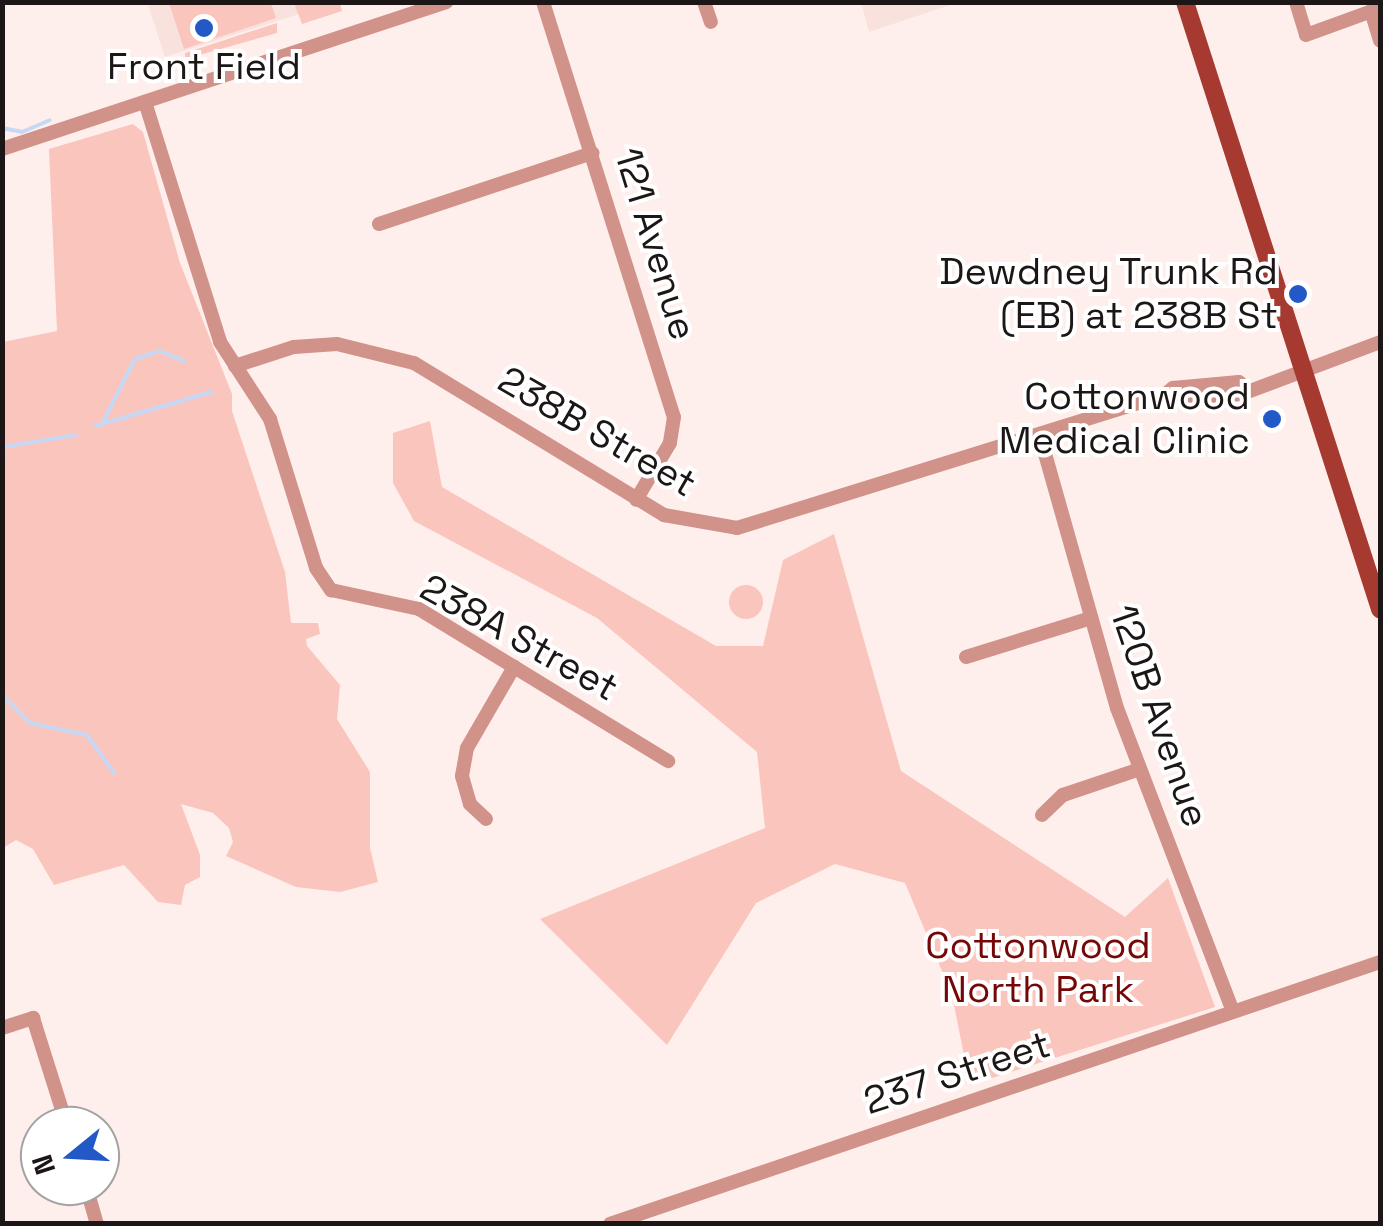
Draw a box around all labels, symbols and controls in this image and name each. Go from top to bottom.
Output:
marker: Front Field [193,17,215,39]
place label: Front Field [107,44,301,90]
street label: 121 Avenue [604,142,706,346]
place label: Dewdney Trunk Rd (EB) at 238B St [938,249,1278,338]
marker: Dewdney Trunk Rd (EB) at 238B St [1287,283,1309,305]
street label: 238B Street [490,357,704,507]
place label: Cottonwood Medical Clinic [999,374,1250,464]
marker: Cottonwood Medical Clinic [1259,406,1285,432]
street label: 238A Street [412,565,626,711]
street label: 120B Avenue [1100,599,1218,833]
park label: Cottonwood North Park [925,923,1151,1012]
street label: 237 Street [858,1021,1056,1125]
north arrow [20,1106,120,1206]
text: N [23,1150,63,1179]

